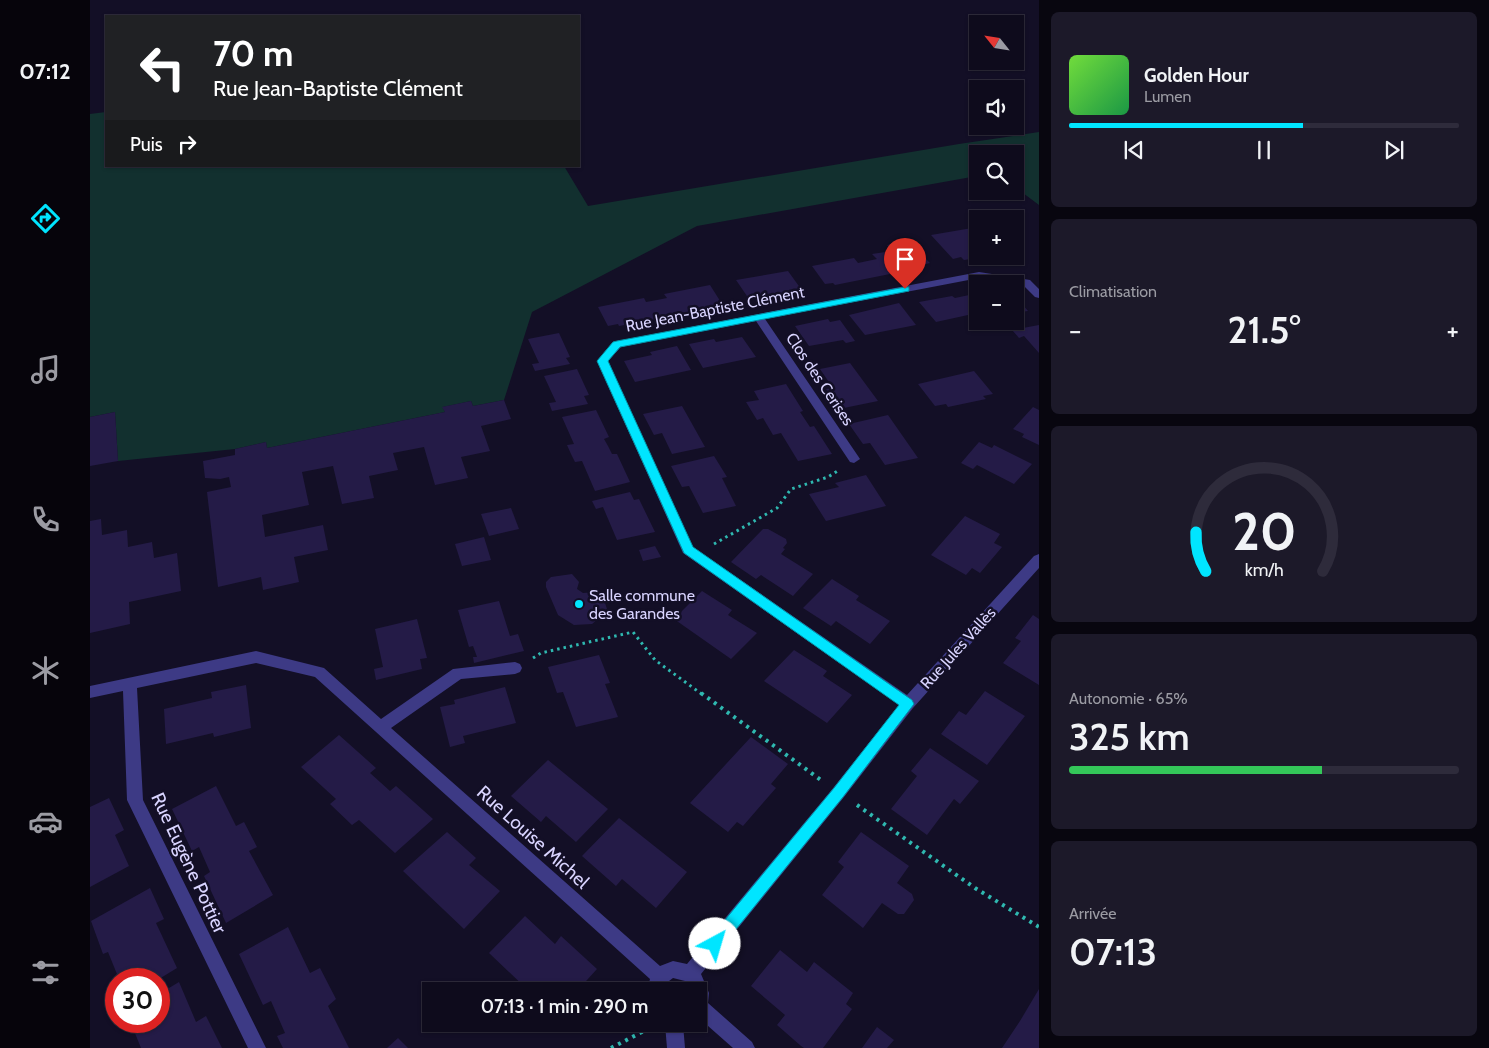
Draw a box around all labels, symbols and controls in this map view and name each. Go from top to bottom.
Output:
north arrow [969,15,1024,70]
map controls [969,15,1024,330]
text: 70 m [213,32,294,75]
icon: left [130,35,195,100]
text: 07:12 [19,58,71,85]
text: Golden Hour [1144,64,1249,87]
text: Rue Jean-Baptiste Clément [213,75,463,102]
button: sound [969,80,1024,135]
text: Lumen [1144,87,1191,106]
icon: right [173,130,201,158]
text: Puis [130,133,163,156]
icon: previous [1120,136,1148,164]
icon: pause [1250,136,1278,164]
icon: next [1380,136,1408,164]
button: search [969,145,1024,200]
icon: directions [28,201,63,236]
button: + [969,210,1024,265]
pin [884,238,926,289]
icon: arrive [891,245,919,273]
button: − [969,275,1024,330]
street label: Rue Jean-Baptiste Clément [624,282,807,336]
text: Climatisation [1069,282,1157,301]
text: 21.5° [1227,306,1301,353]
text: − [1069,313,1081,347]
text: + [1447,313,1459,347]
street label: Clos des Cerises [782,329,858,429]
icon: music [28,352,63,387]
text: 20 [1232,500,1296,563]
icon: phone [28,502,63,537]
text: km/h [1244,559,1284,580]
place label: Salle commune des Garandes [589,586,695,623]
marker: Salle commune des Garandes [573,598,585,610]
street label: Rue Jules Vallès [916,603,1000,693]
icon: climate [28,653,63,688]
text: Autonomie · 65% [1069,689,1188,708]
text: 325 km [1069,713,1190,760]
street label: Rue Louise Michel [472,781,594,894]
street label: Rue Eugène Pottier [146,789,232,937]
icon: car [28,804,63,839]
text: Arrivée [1069,904,1116,923]
position arrow [688,917,740,969]
text: 07:13 [1069,928,1157,975]
icon: filters [28,955,63,990]
speed limit sign: 30 [105,968,170,1033]
text: 07:13 · 1 min · 290 m [481,995,648,1018]

